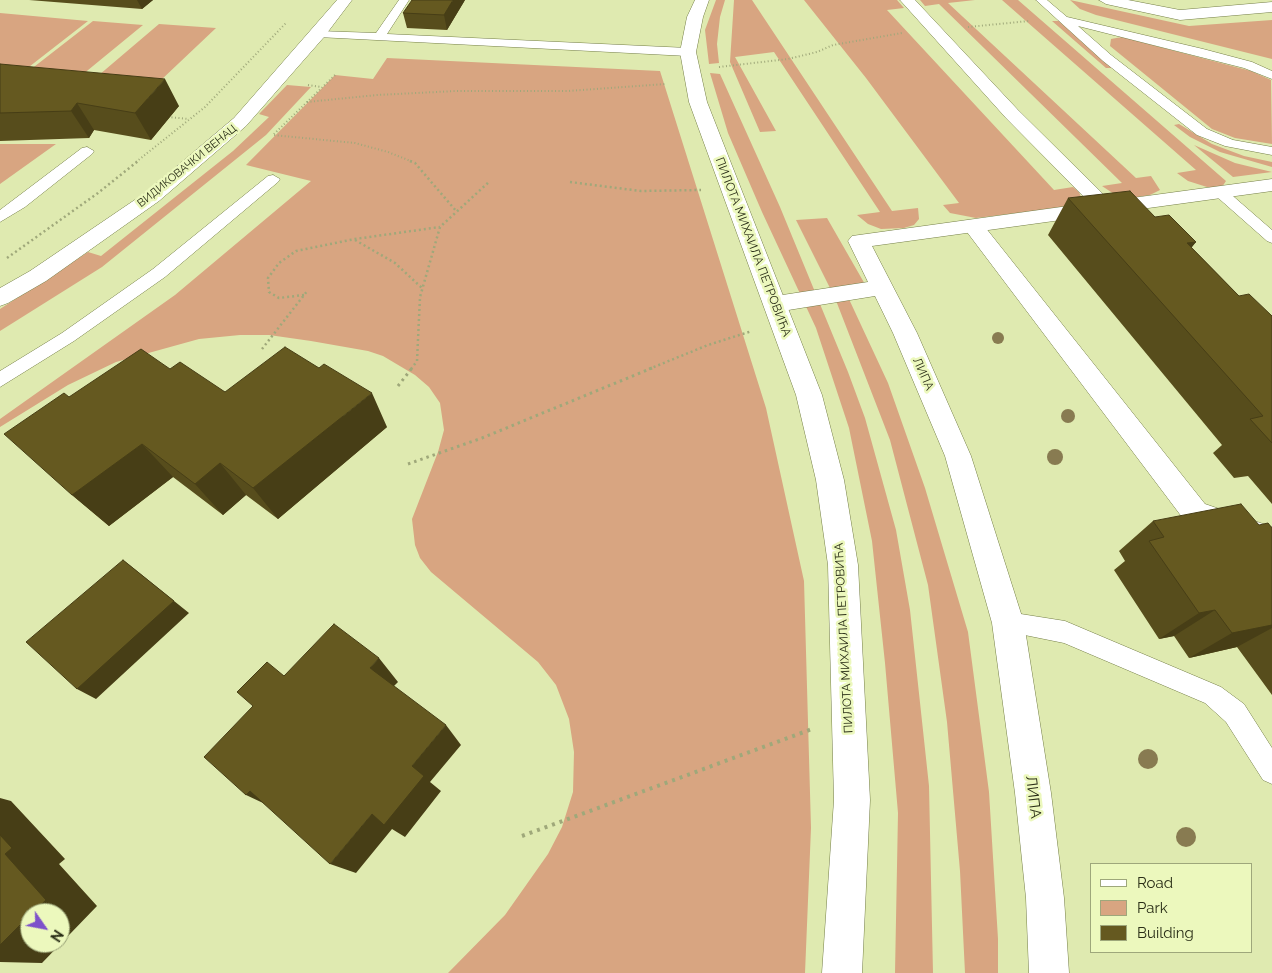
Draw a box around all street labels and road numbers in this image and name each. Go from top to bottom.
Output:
street label: ВИДИКОВАЧКИ ВЕНАЦ [135,122,239,210]
street label: ПИЛОТА МИХАИЛА ПЕТРОВИЋА [712,155,794,339]
street label: ЛИПА [909,355,937,393]
street label: ПИЛОТА МИХАИЛА ПЕТРОВИЋА [832,542,856,734]
street label: ЛИПА [1021,774,1045,820]

